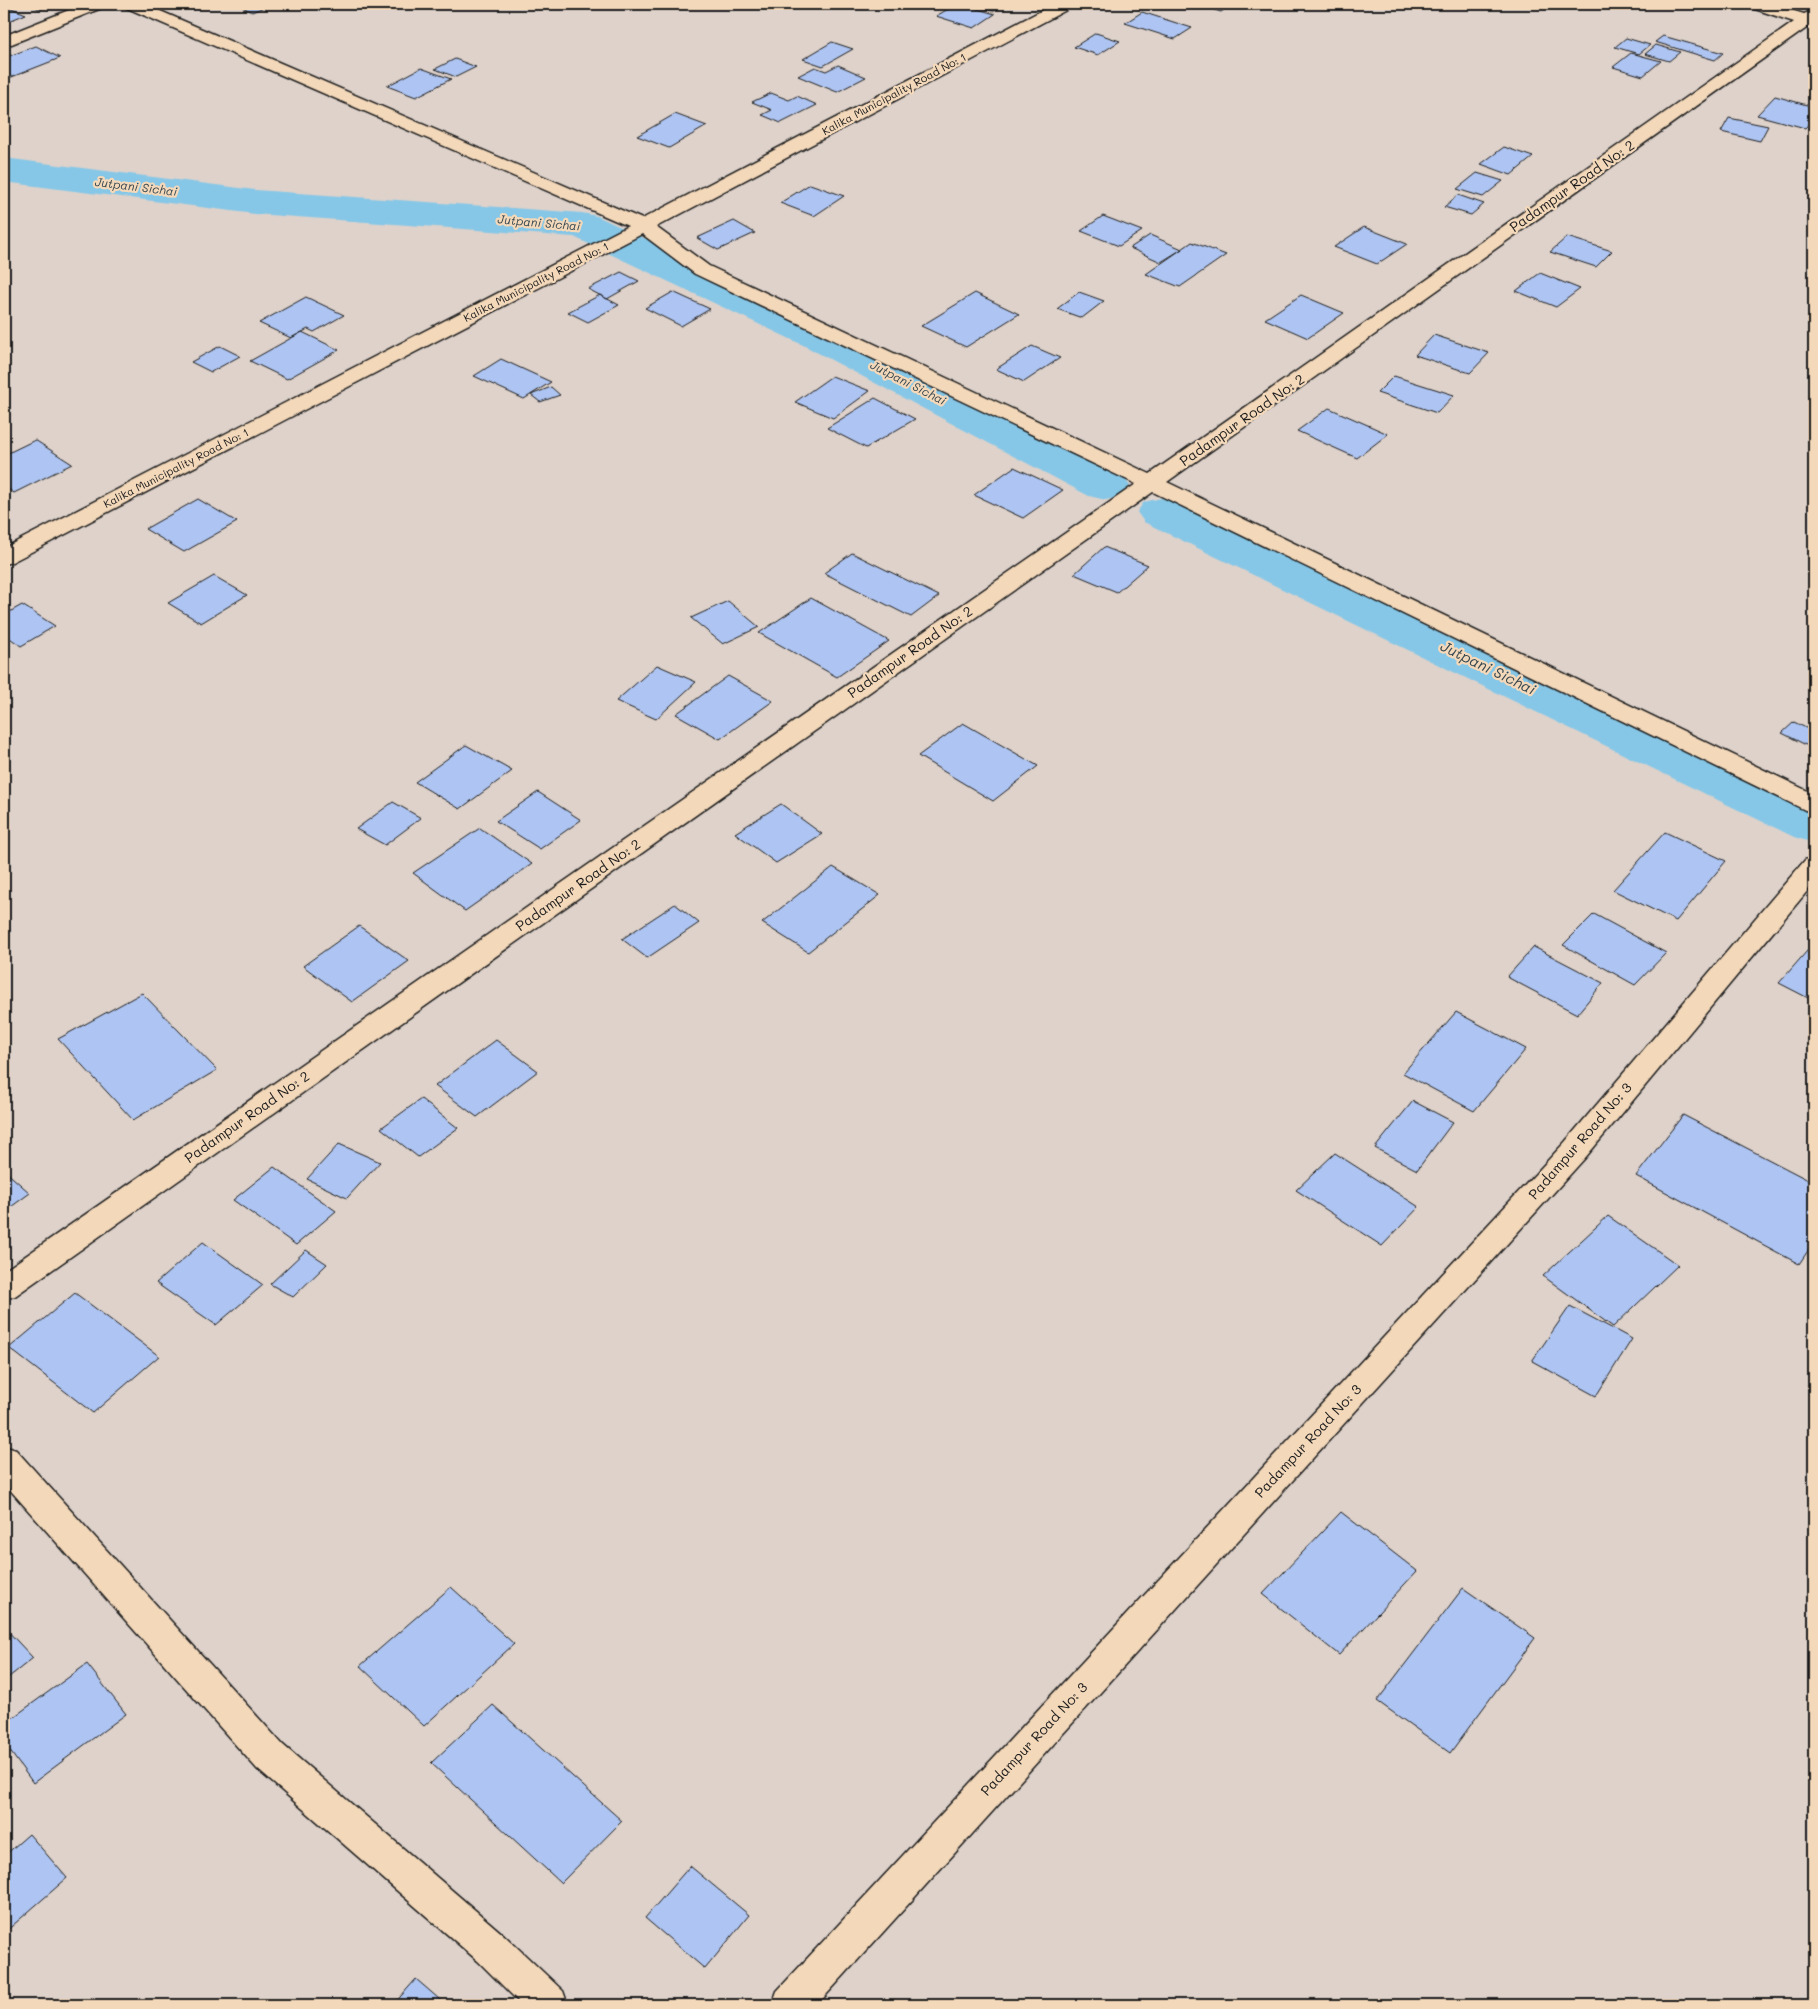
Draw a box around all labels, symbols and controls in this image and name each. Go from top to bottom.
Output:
street label: Kalika Municipality Road No: 1 [819,49,968,138]
street label: Padampur Road No: 2 [1505,135,1638,236]
water label: Jutpani Sichai [94,173,179,199]
water label: Jutpani Sichai [497,210,581,234]
street label: Kalika Municipality Road No: 1 [461,238,611,325]
water label: Jutpani Sichai [868,356,949,408]
street label: Padampur Road No: 2 [1175,369,1308,470]
street label: Kalika Municipality Road No: 1 [101,424,251,511]
street label: Padampur Road No: 2 [843,601,976,702]
water label: Jutpani Sichai [1437,635,1540,699]
street label: Padampur Road No: 2 [511,834,644,935]
street label: Padampur Road No: 2 [180,1066,313,1167]
street label: Padampur Road No: 3 [1524,1078,1636,1203]
street label: Padampur Road No: 3 [1250,1380,1365,1502]
street label: Padampur Road No: 3 [976,1678,1091,1800]

